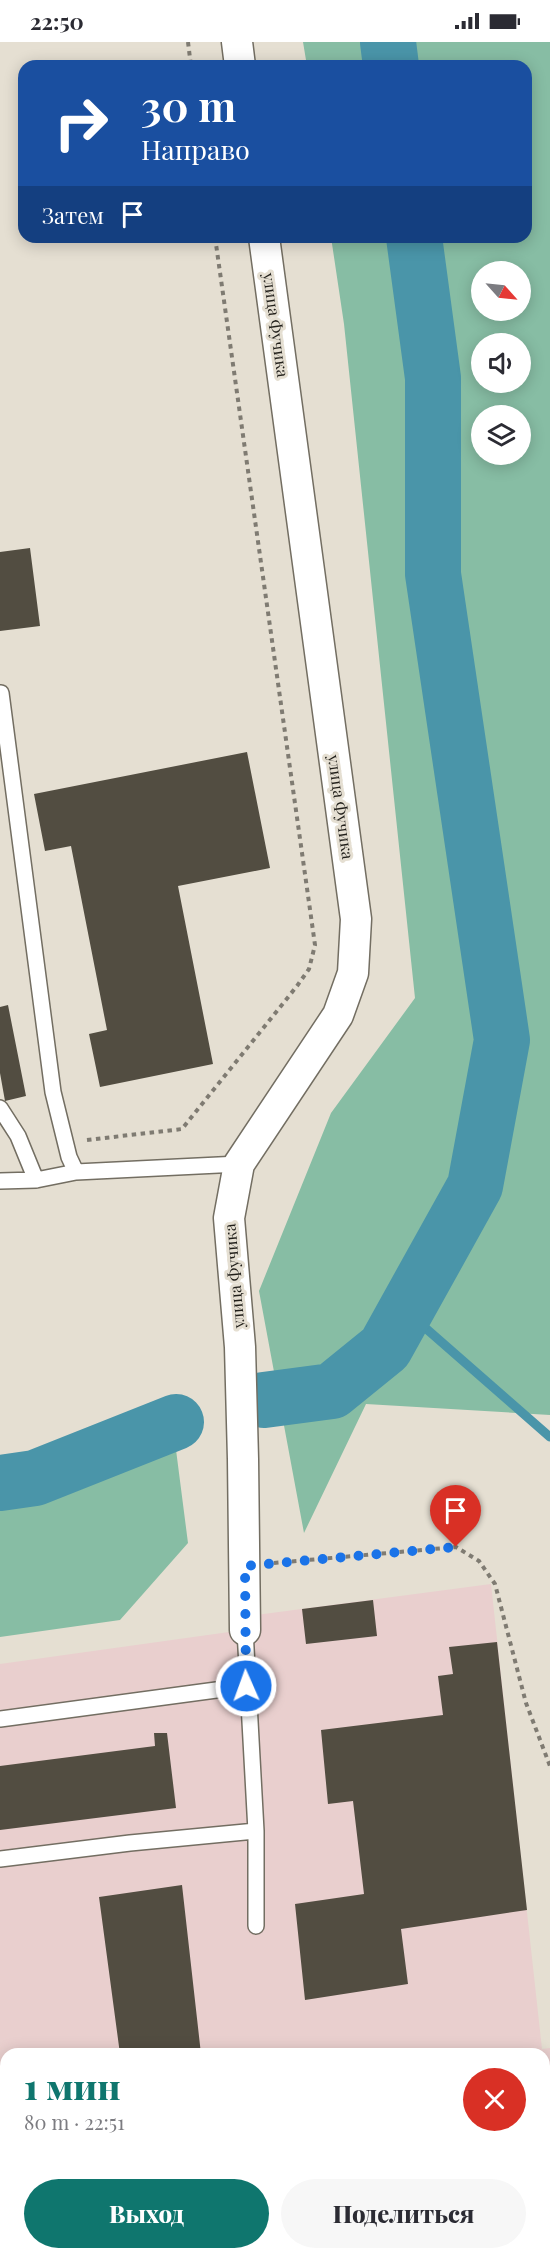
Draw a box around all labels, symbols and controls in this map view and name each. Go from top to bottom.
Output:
text: 22:50 [30,6,84,36]
text: 30 m [141,77,236,133]
icon: right [42,84,120,162]
text: Направо [141,131,250,167]
icon: arrive [116,198,149,231]
text: Затем [42,200,104,230]
north arrow [471,261,531,321]
map controls [471,261,531,465]
street label: улица Фучика [259,270,294,378]
button: sound [471,333,531,393]
button: layers [471,405,531,465]
street label: улица Фучика [324,752,359,860]
street label: улица Фучика [218,1223,249,1330]
pin [430,1485,481,1547]
icon: arrive [439,1494,472,1527]
position arrow [214,1654,278,1718]
text: 1 мин [24,2061,121,2109]
button: close [463,2068,526,2131]
text: 80 m · 22:51 [24,2108,125,2135]
button: Выход [24,2179,269,2248]
button: Поделиться [281,2179,526,2248]

